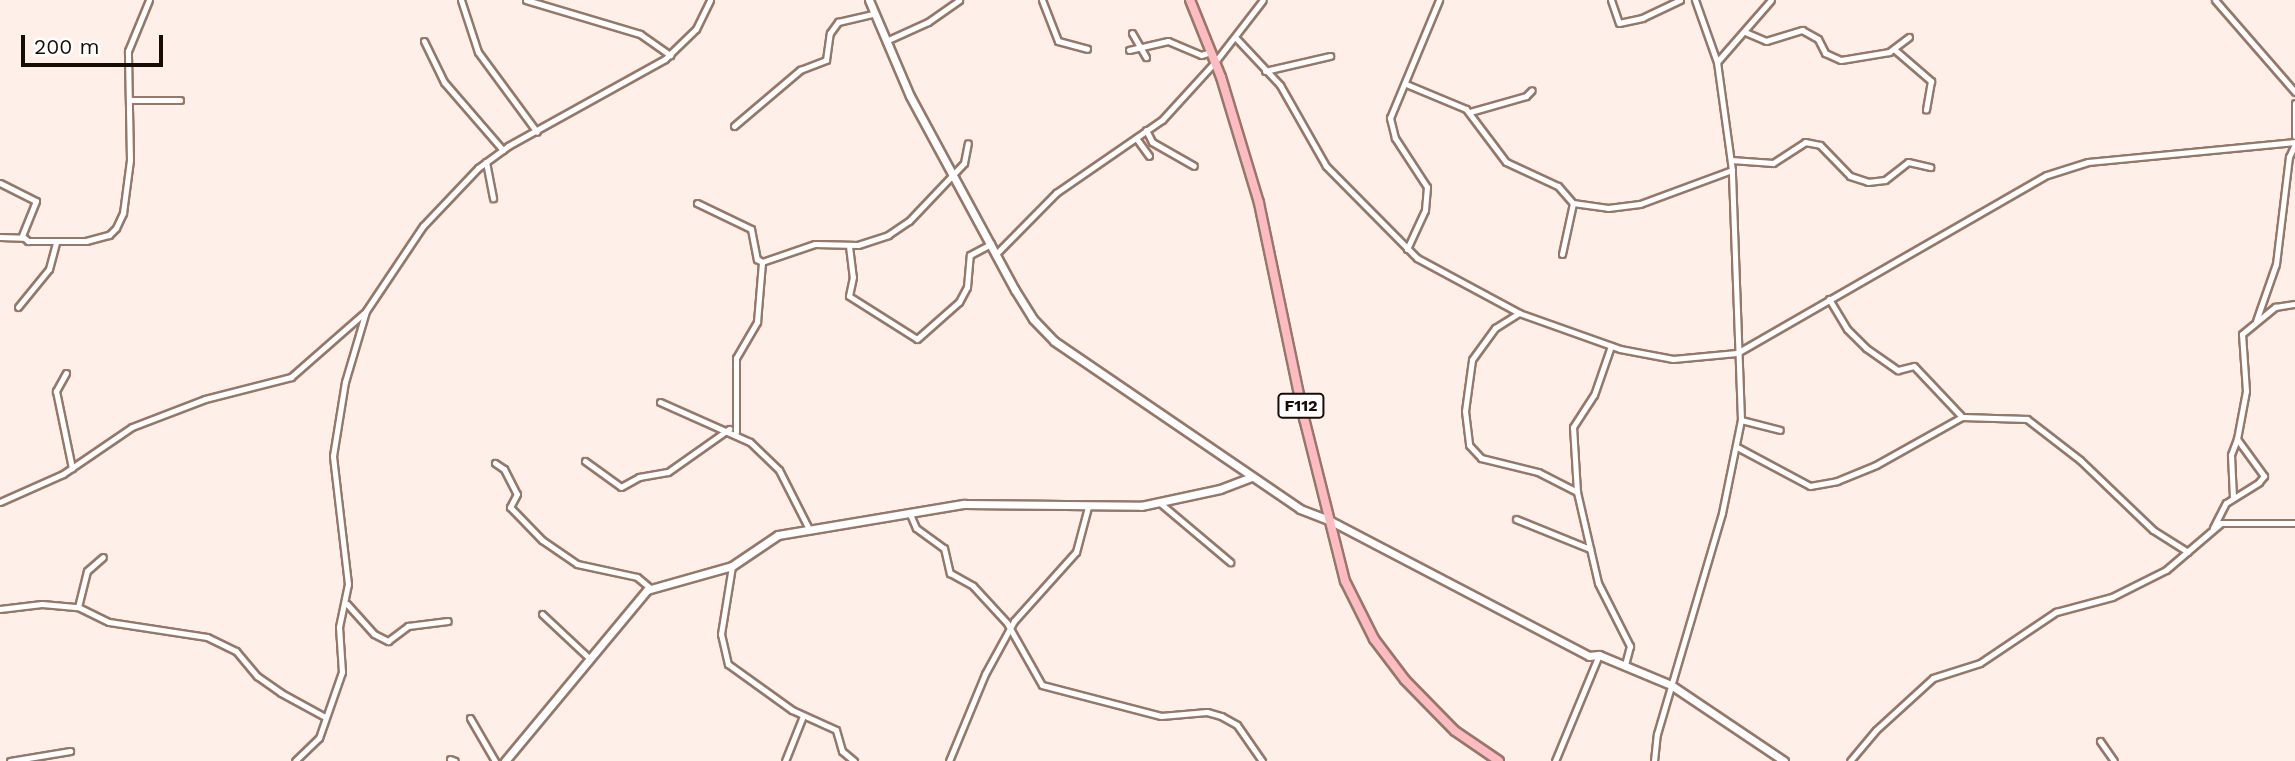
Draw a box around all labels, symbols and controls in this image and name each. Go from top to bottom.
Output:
scale bar [24,21,166,65]
text: 200 m [34,34,100,59]
road number: F112 [1276,394,1326,418]

